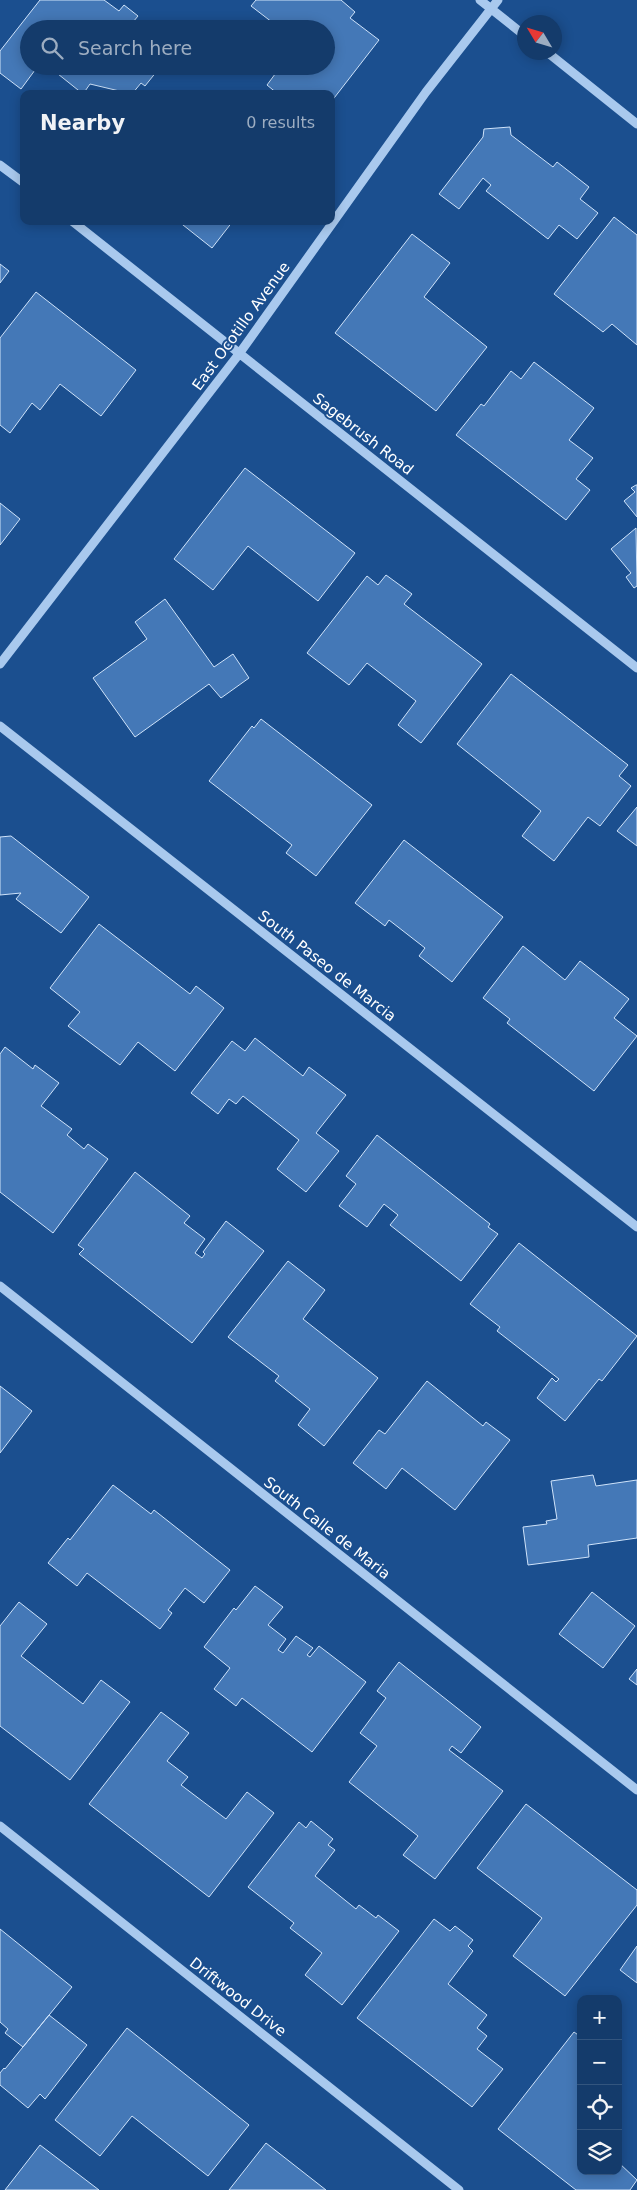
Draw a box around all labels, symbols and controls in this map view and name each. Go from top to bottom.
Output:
north arrow [517,15,562,60]
search box [20,20,335,75]
icon: search [38,34,66,62]
text: Search here [78,37,192,59]
text: Nearby [40,111,125,135]
text: 0 results [246,113,315,132]
street label: East Ocotillo Avenue [188,258,294,394]
street label: Sagebrush Road [309,389,417,479]
street label: South Paseo de Marcia [254,907,400,1025]
street label: South Calle de Maria [260,1473,394,1583]
street label: Driftwood Drive [186,1954,290,2040]
map controls [577,1995,622,2175]
button: + [577,1995,622,2040]
button: − [577,2040,622,2085]
button: locate [577,2085,622,2130]
button: layers [577,2130,622,2175]

